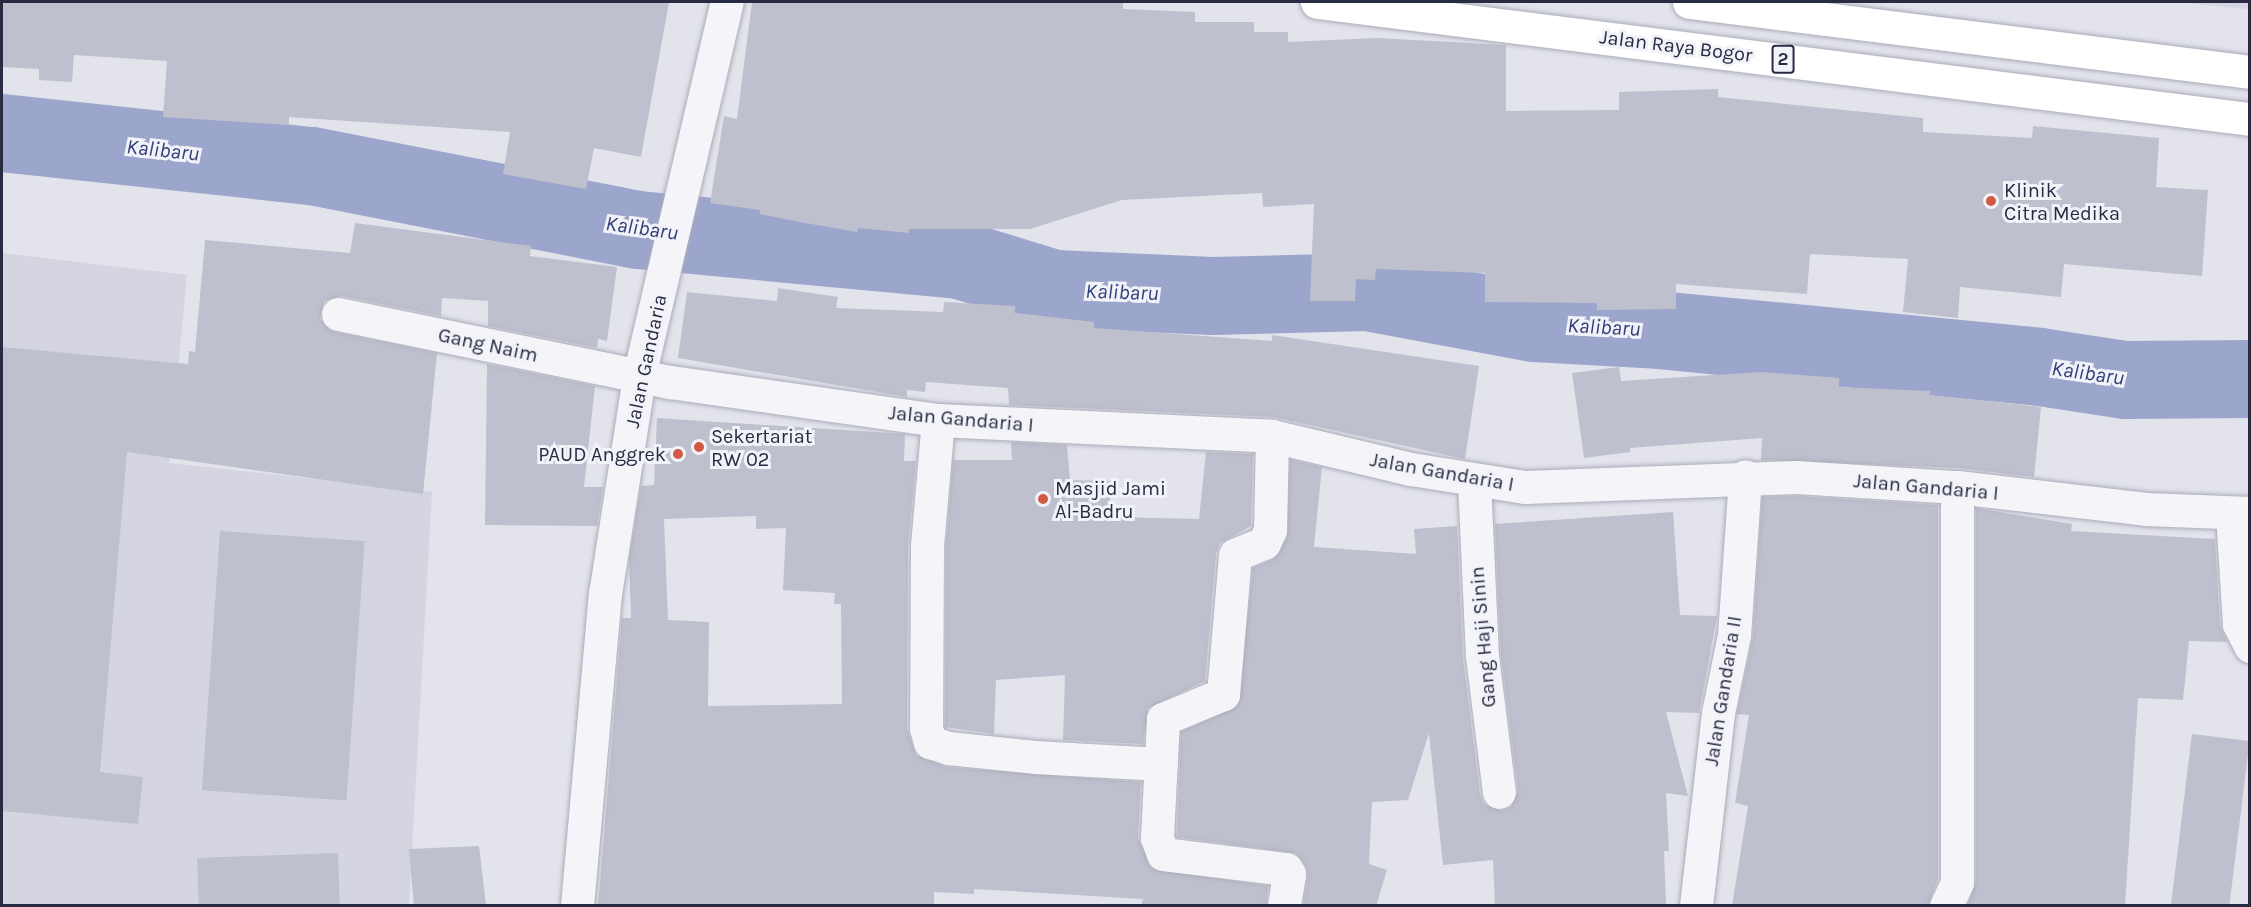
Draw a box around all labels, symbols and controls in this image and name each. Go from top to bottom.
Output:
street label: Jalan Raya Bogor [1598,25,1754,67]
road number: 2 [1771,44,1795,74]
water label: Kalibaru [125,134,201,166]
place label: Klinik Citra Medika [2004,178,2120,225]
marker: Klinik Citra Medika [1982,192,2000,210]
water label: Kalibaru [604,210,680,246]
water label: Kalibaru [1085,278,1159,306]
street label: Jalan Gandaria [620,292,672,430]
water label: Kalibaru [1567,312,1641,342]
street label: Gang Naim [436,323,540,367]
water label: Kalibaru [2050,355,2126,391]
street label: Jalan Gandaria I [887,401,1035,437]
place label: Sekertariat RW 02 [711,424,812,471]
marker: Sekertariat RW 02 [692,440,706,454]
place label: PAUD Anggrek [538,442,666,466]
marker: PAUD Anggrek [671,447,685,461]
street label: Jalan Gandaria I [1368,448,1516,496]
street label: Jalan Gandaria I [1852,469,2000,505]
place label: Masjid Jami Al-Badru [1055,476,1166,523]
marker: Masjid Jami Al-Badru [1036,492,1050,506]
street label: Gang Haji Sinin [1465,565,1501,709]
street label: Jalan Gandaria II [1699,614,1747,768]

